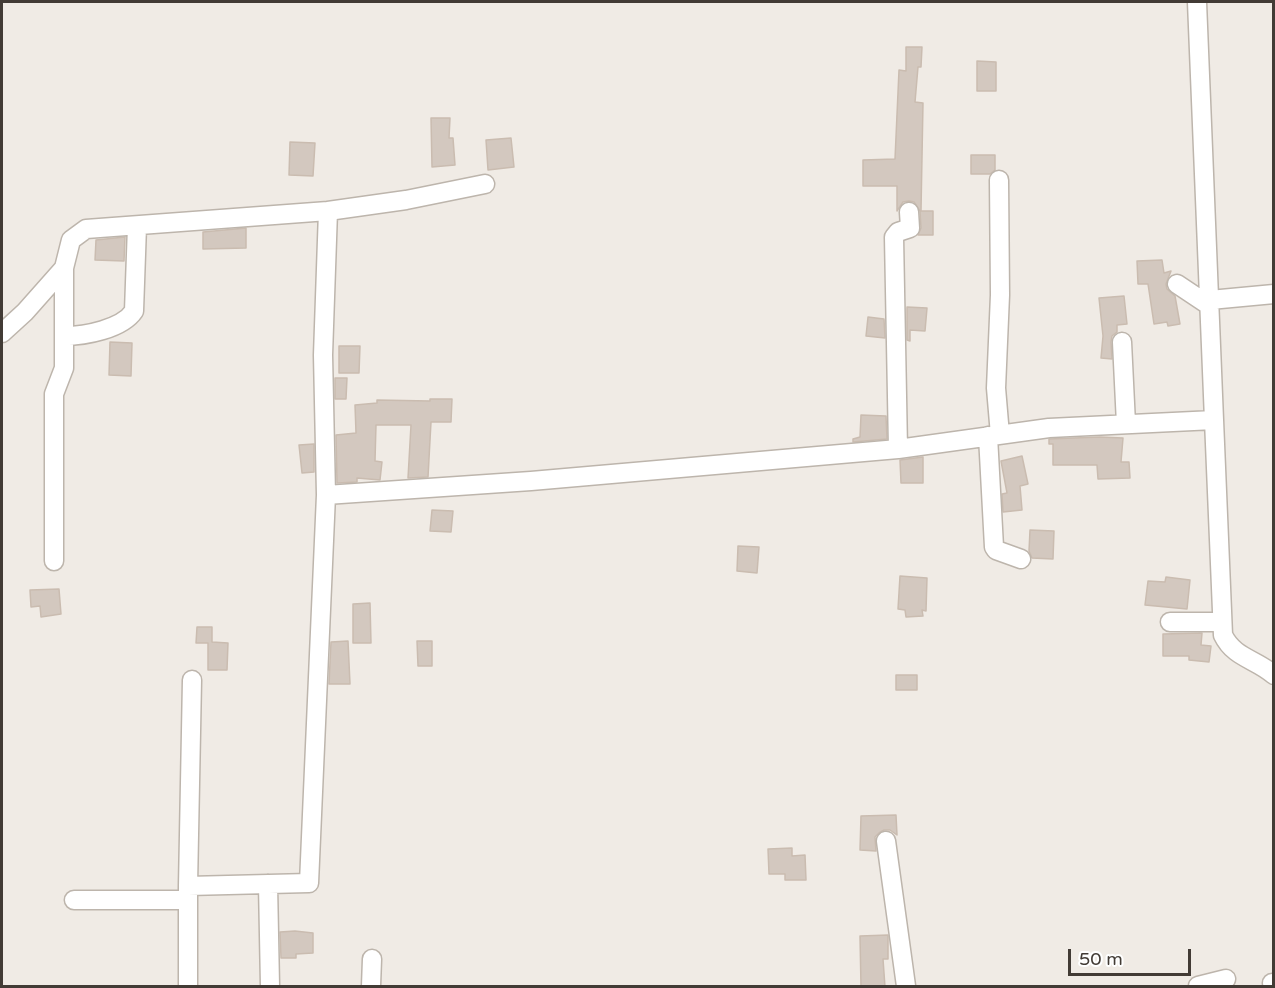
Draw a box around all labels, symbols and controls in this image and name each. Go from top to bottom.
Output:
scale bar [1071,937,1194,975]
text: 50 m [1079,948,1123,970]

